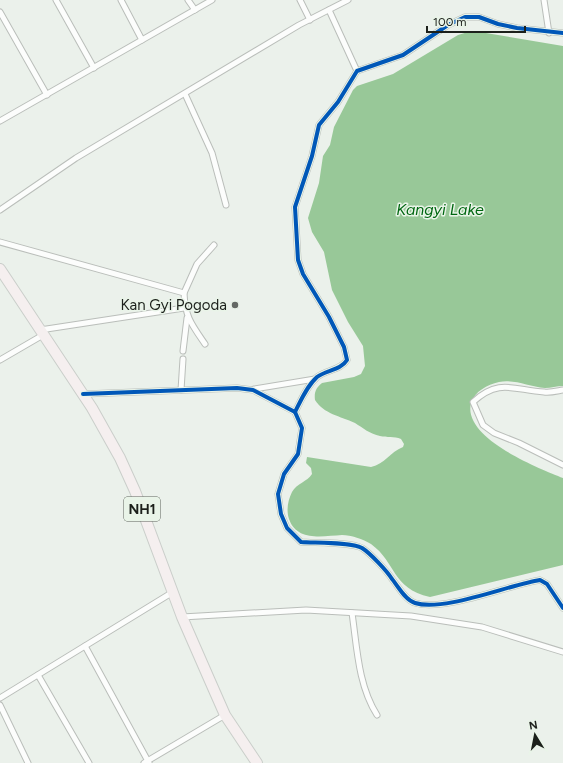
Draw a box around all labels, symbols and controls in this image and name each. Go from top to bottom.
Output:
scale bar [427,8,525,34]
text: 100 m [433,15,467,29]
water label: Kangyi Lake [396,200,484,219]
place label: Kan Gyi Pogoda [121,296,227,314]
marker: Kan Gyi Pogoda [230,300,240,310]
road number: NH1 [124,497,160,521]
north arrow [515,715,555,755]
text: N [528,719,539,733]

